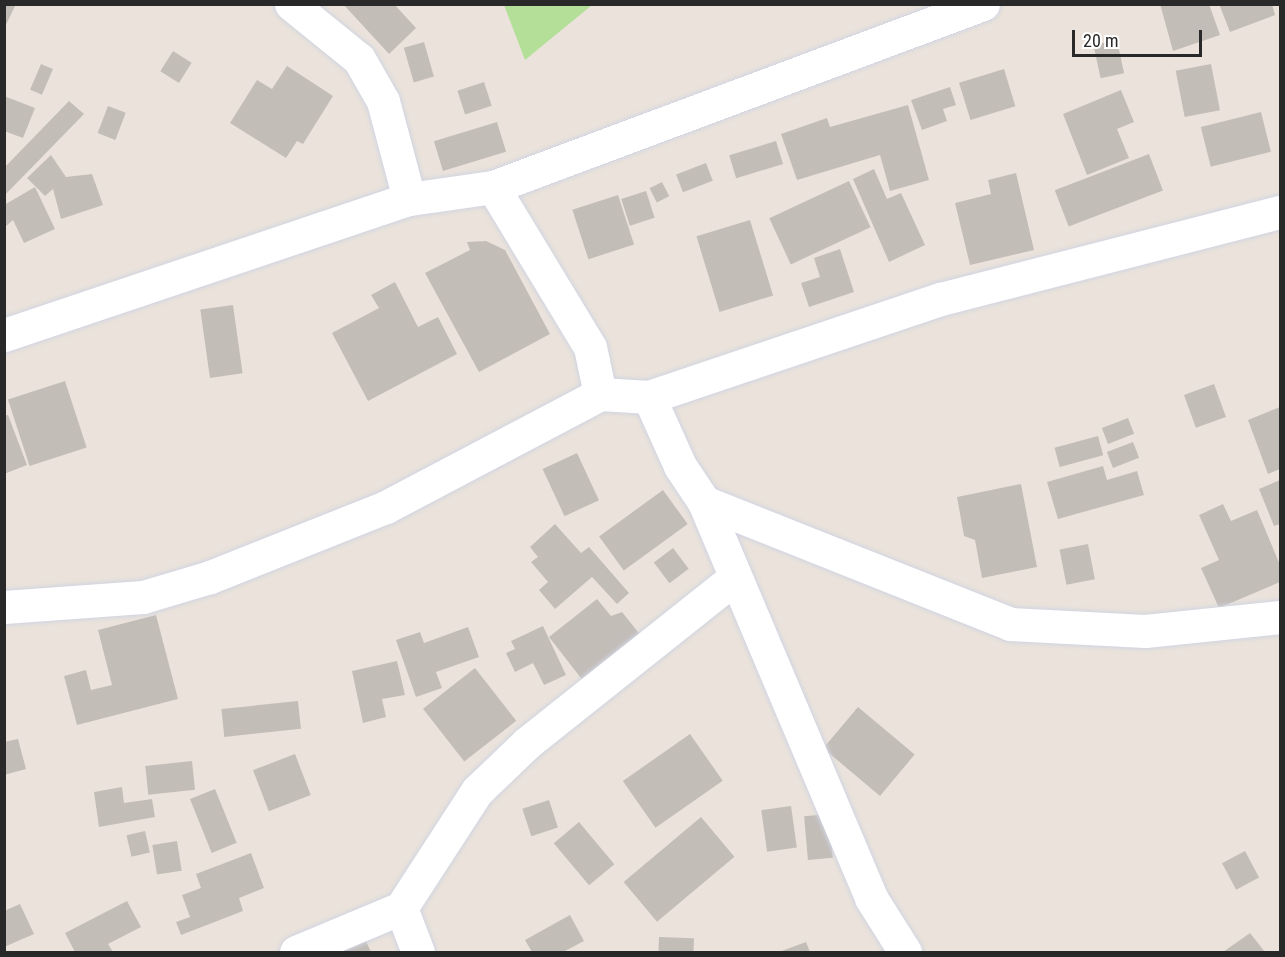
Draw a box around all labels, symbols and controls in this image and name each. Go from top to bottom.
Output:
scale bar [1075,18,1206,56]
text: 20 m [1083,30,1118,51]

